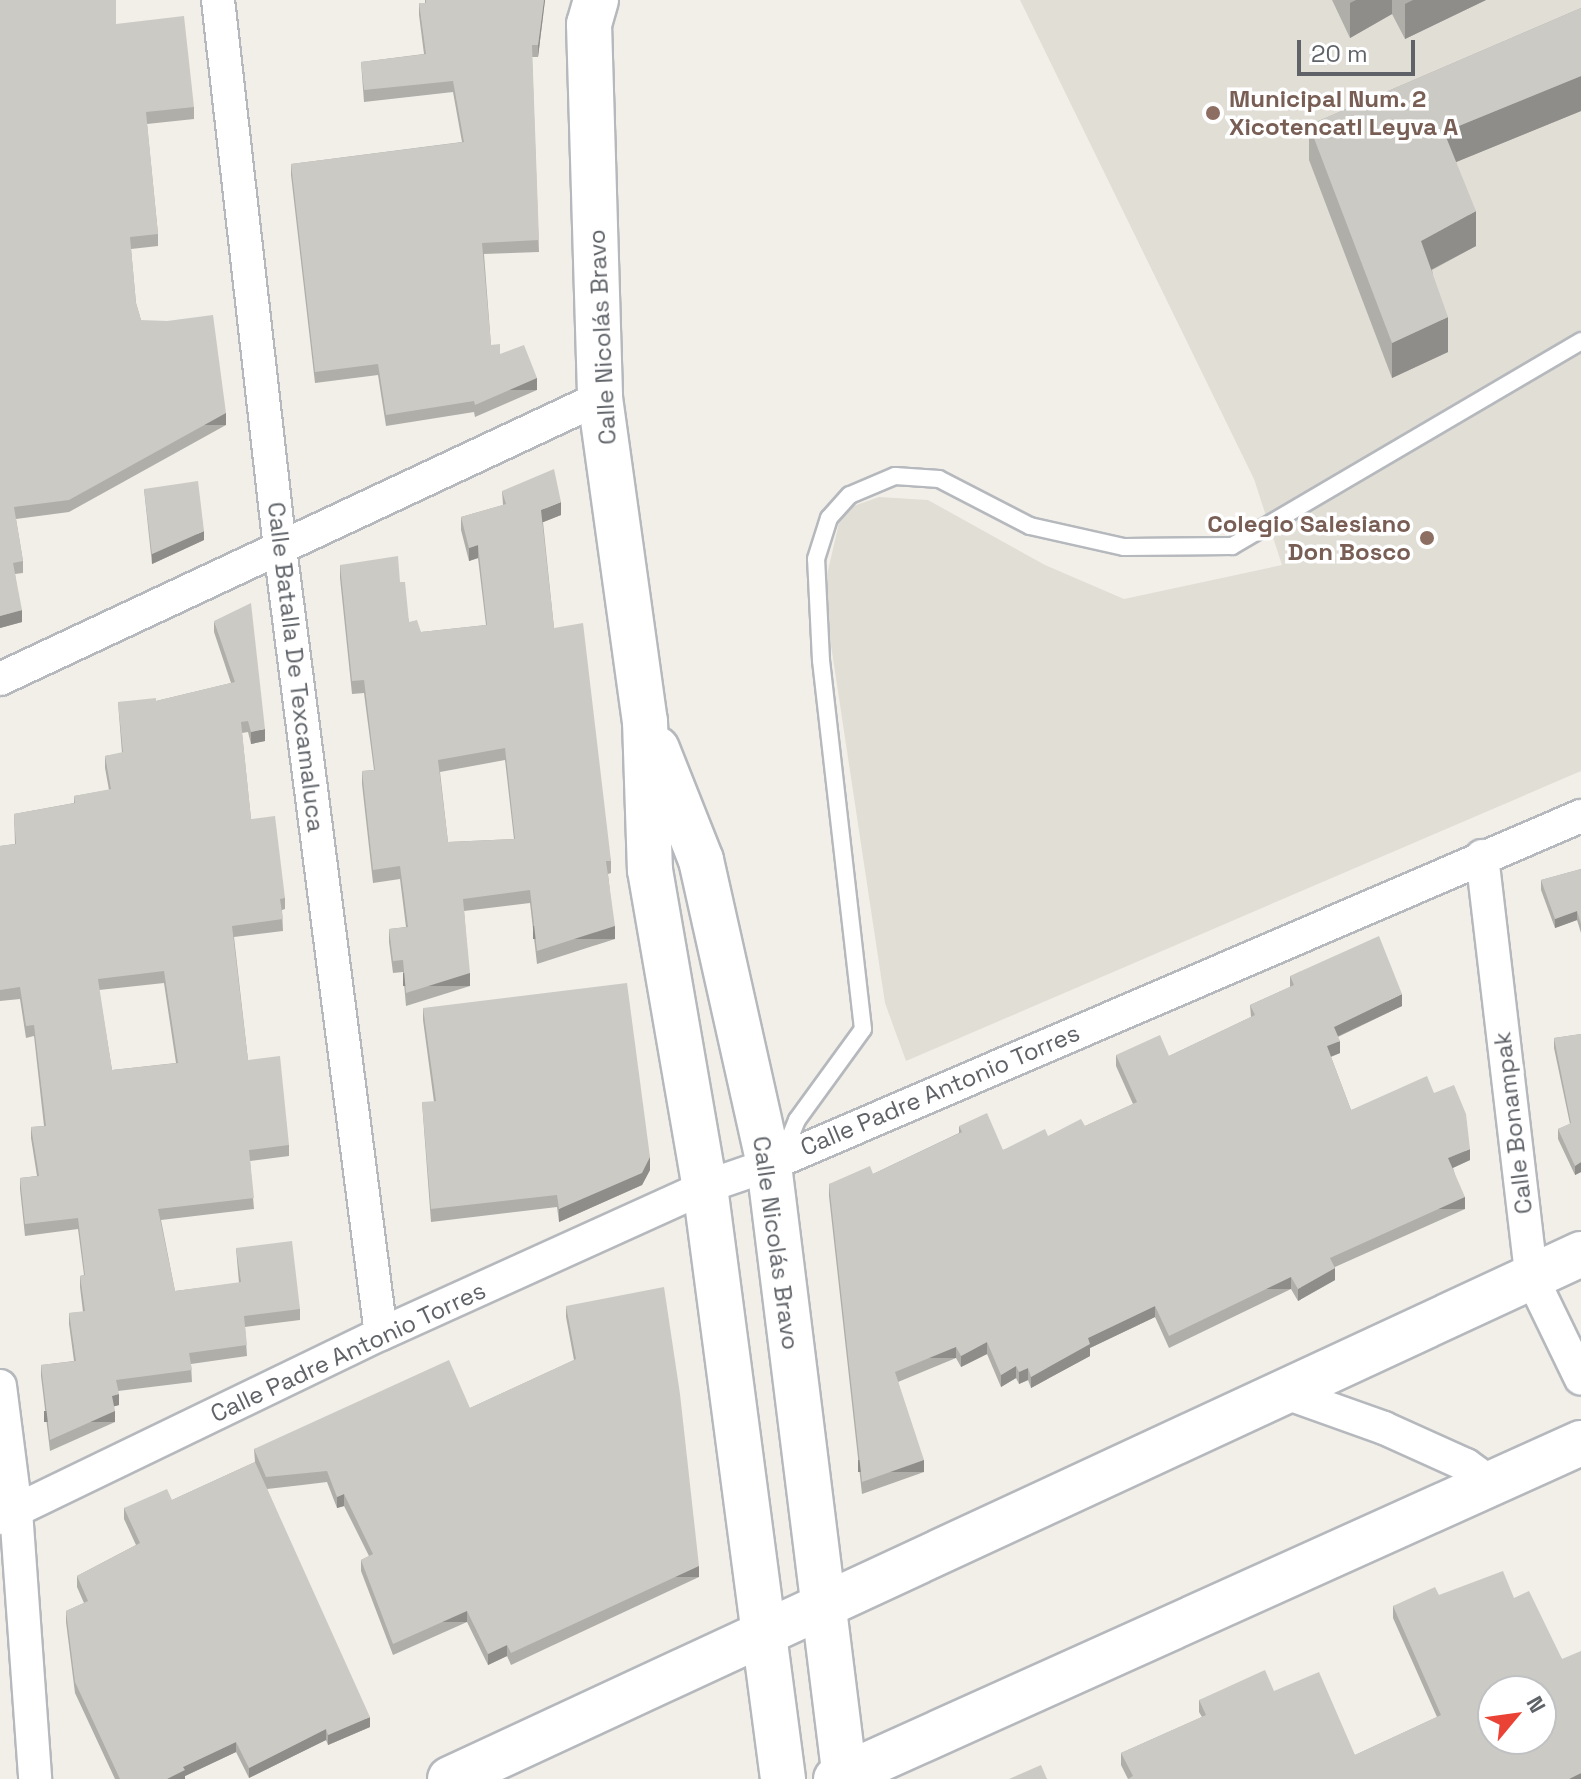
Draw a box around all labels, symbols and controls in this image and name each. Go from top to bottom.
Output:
scale bar [1301,24,1419,74]
text: 20 m [1311,38,1368,69]
place label: Municipal Num. 2 Xicotencatl Leyva A [1229,85,1459,141]
marker: Municipal Num. 2 Xicotencatl Leyva A [1204,104,1222,122]
street label: Calle Nicolás Bravo [582,229,622,445]
street label: Calle Batalla De Texcamaluca [261,500,331,834]
place label: Colegio Salesiano Don Bosco [1207,510,1411,566]
marker: Colegio Salesiano Don Bosco [1418,529,1436,547]
street label: Calle Padre Antonio Torres [796,1018,1084,1162]
street label: Calle Bonampak [1488,1030,1538,1216]
street label: Calle Nicolás Bravo [747,1134,805,1352]
street label: Calle Padre Antonio Torres [206,1275,490,1429]
north arrow [1477,1675,1557,1755]
text: N [1520,1691,1552,1718]

